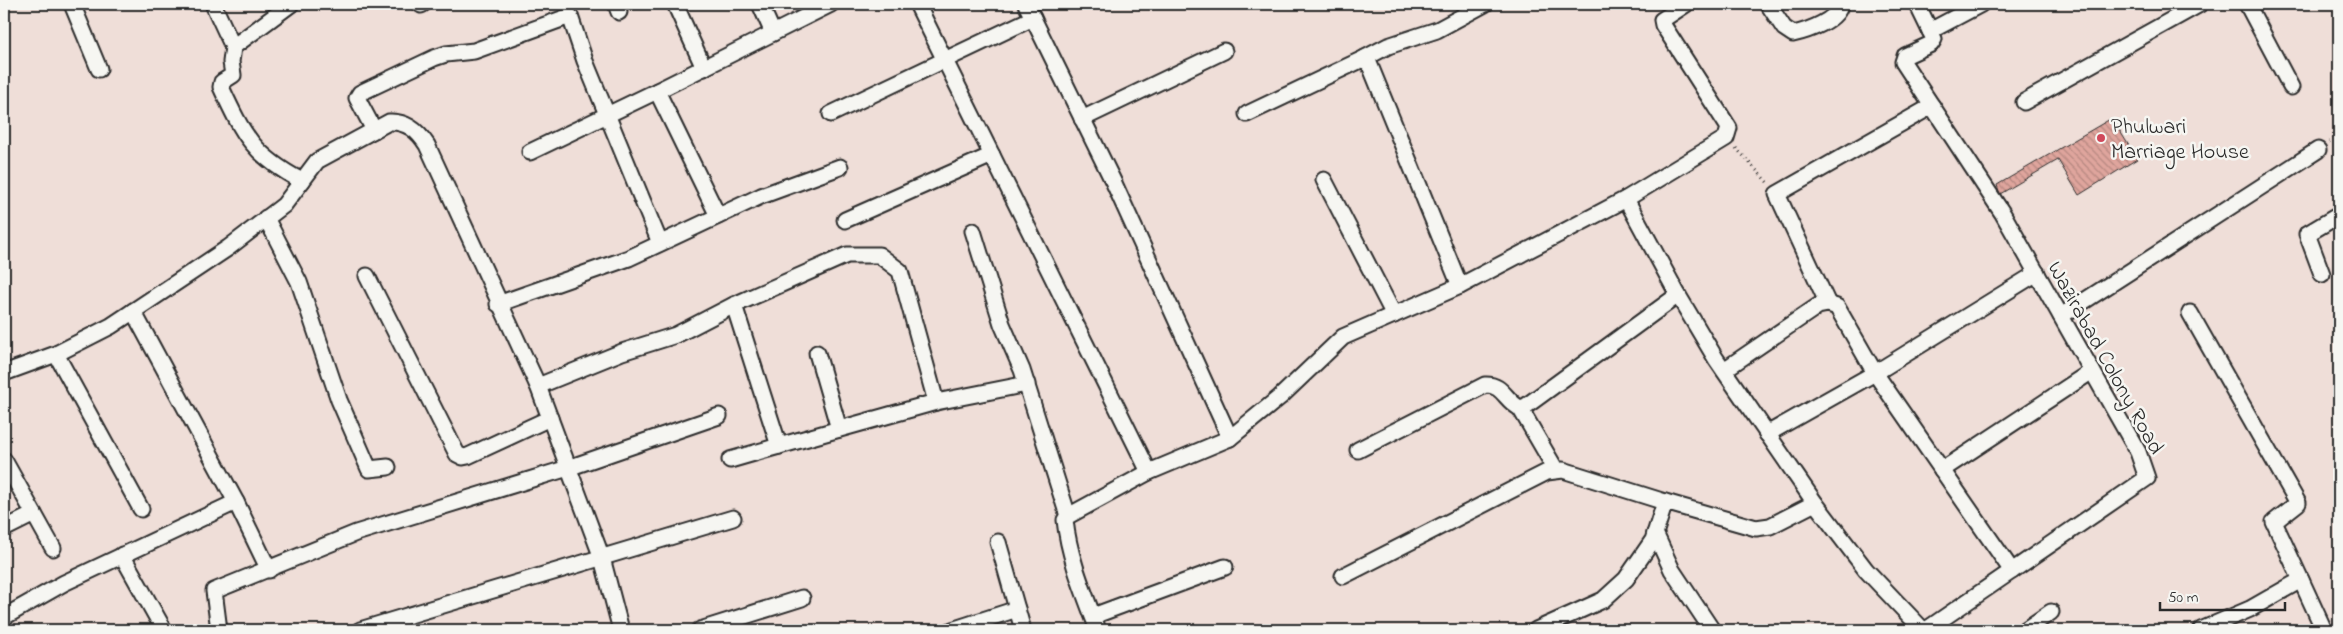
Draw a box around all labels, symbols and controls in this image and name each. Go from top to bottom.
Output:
place label: Phulwari Marriage House [2111,112,2249,170]
marker: Phulwari Marriage House [2095,132,2107,144]
street label: Wazirabad Colony Road [2037,256,2171,461]
scale bar [2160,579,2286,611]
text: 50 m [2168,587,2199,609]

